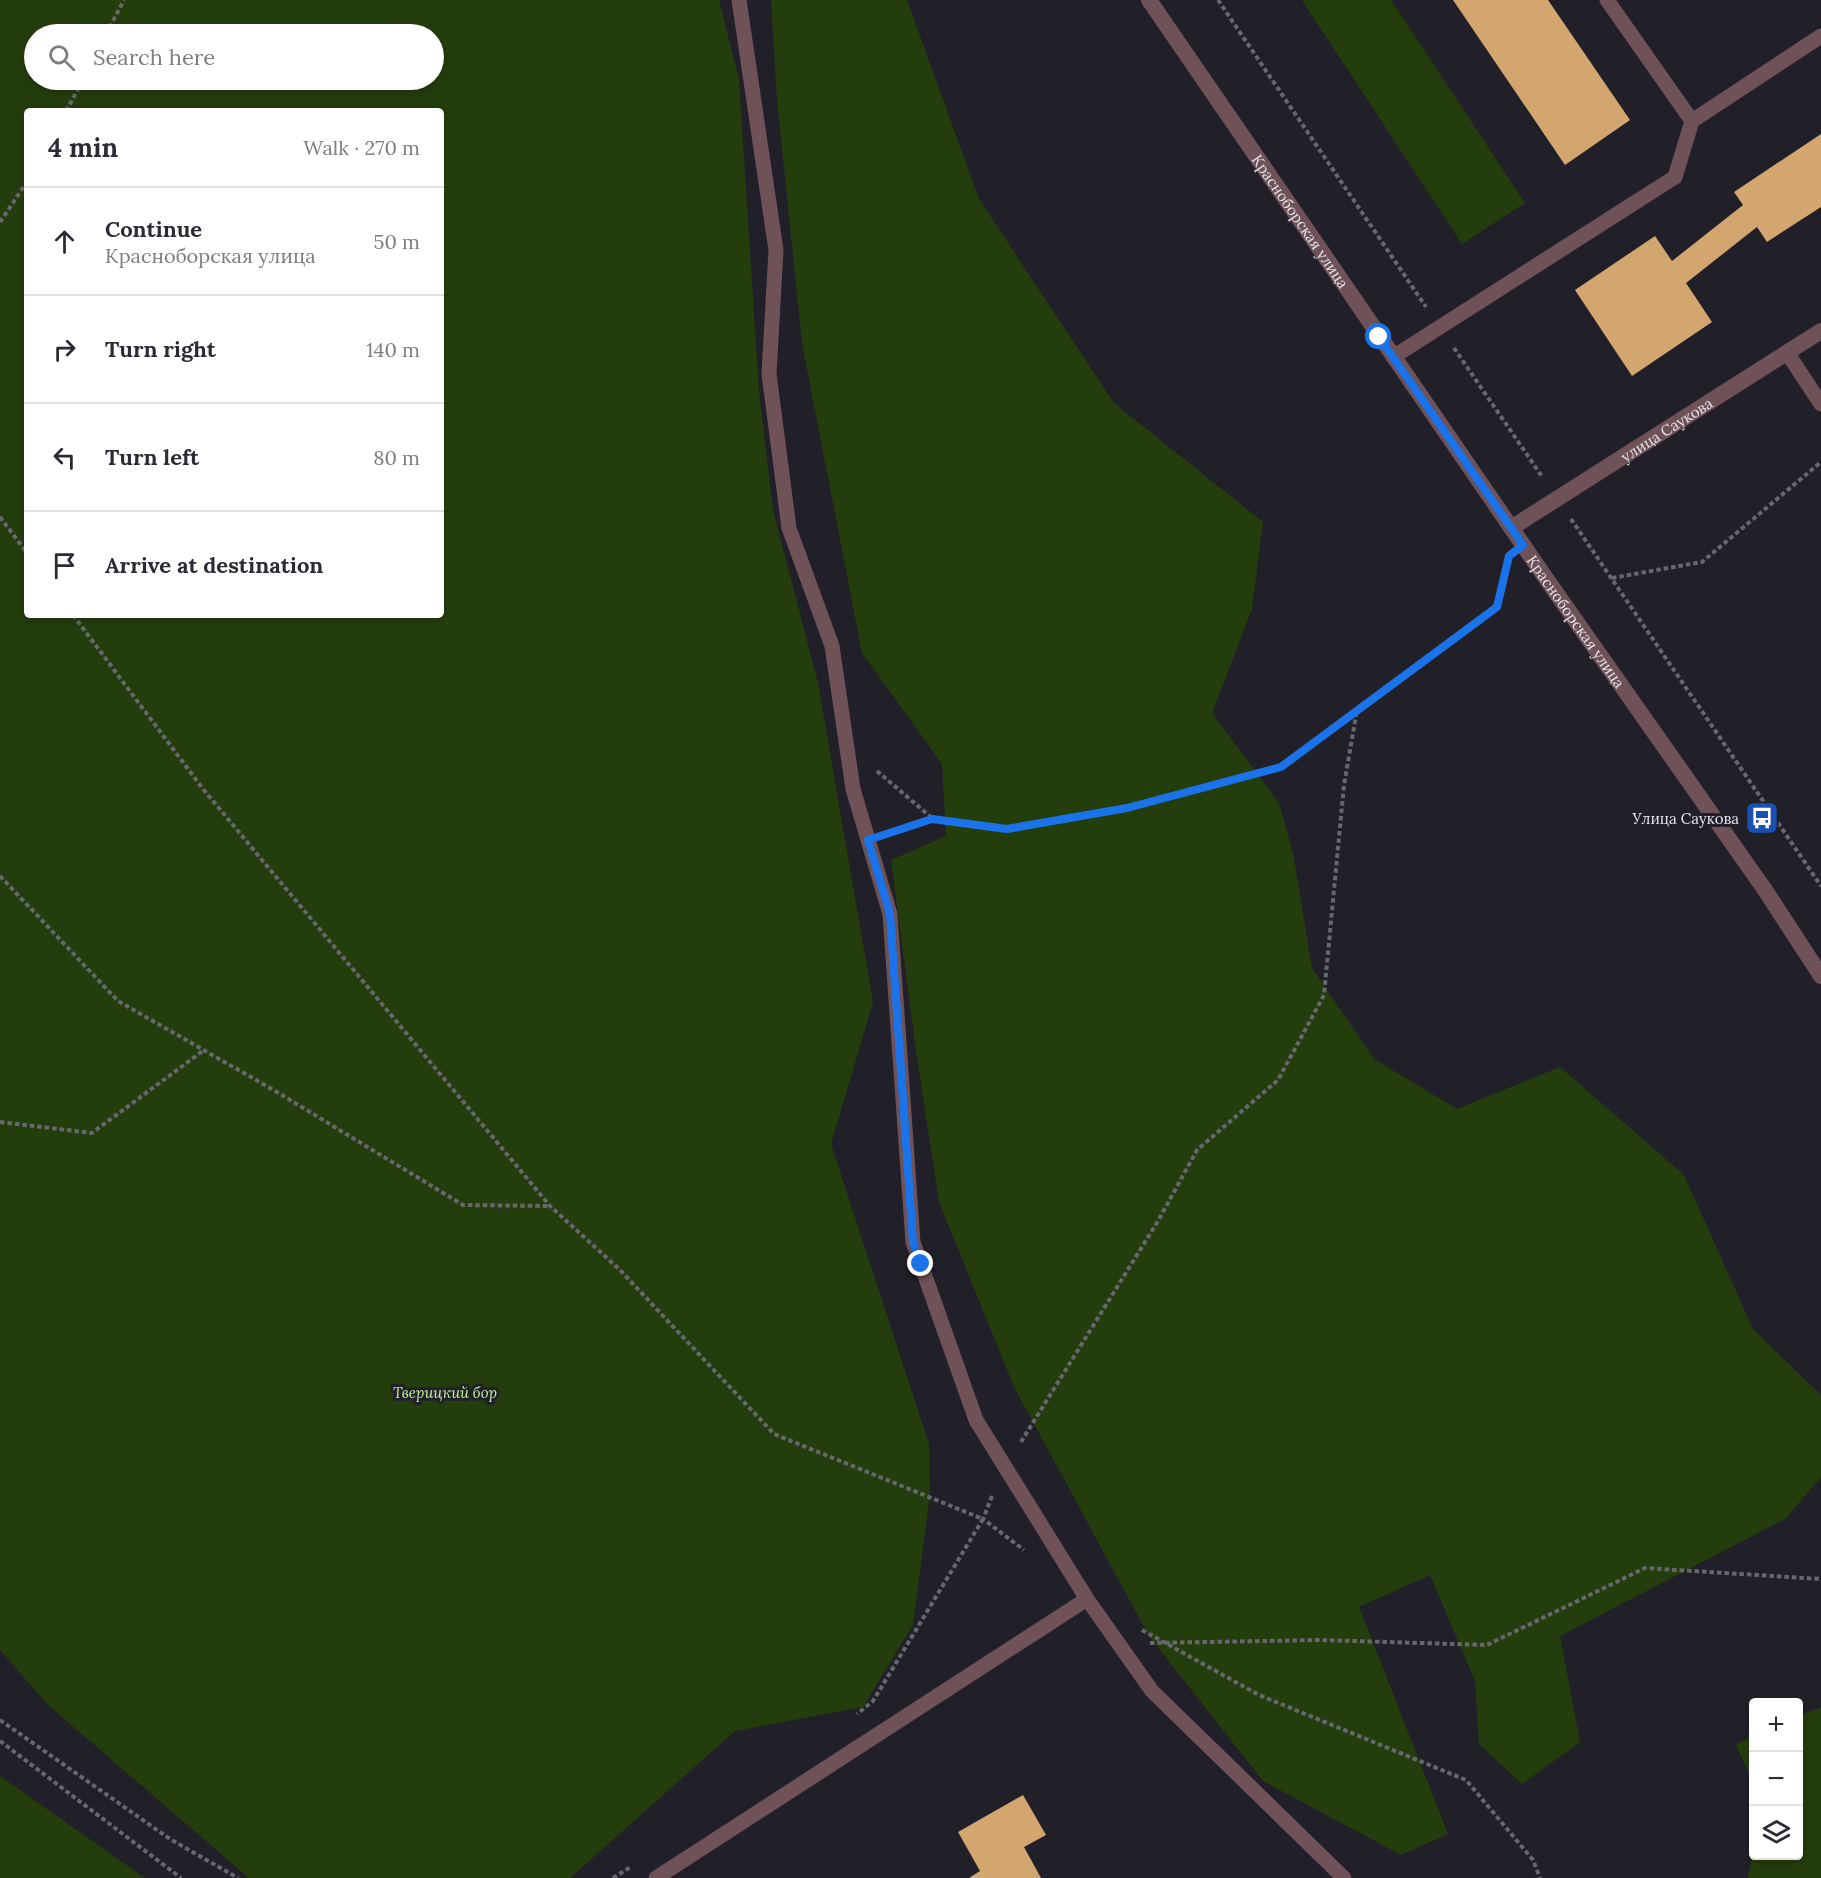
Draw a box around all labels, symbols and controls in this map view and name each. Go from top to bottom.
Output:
search box [24,24,444,90]
icon: search [45,41,78,74]
text: Search here [93,43,215,71]
text: 4 min [48,131,118,164]
text: Walk · 270 m [303,135,420,160]
street label: Красноборская улица [1248,150,1353,292]
text: Continue [105,215,202,243]
icon: ahead [48,225,81,258]
text: 50 m [374,229,420,254]
text: Красноборская улица [105,243,316,268]
route start [1365,323,1391,349]
icon: right [48,333,81,366]
text: Turn right [105,335,216,363]
text: 140 m [366,337,420,362]
street label: улица Саукова [1617,393,1716,466]
icon: left [48,441,81,474]
text: Turn left [105,443,199,471]
text: 80 m [373,445,420,470]
icon: arrive [48,549,81,582]
text: Arrive at destination [105,551,323,579]
street label: Красноборская улица [1523,551,1630,692]
bus stop icon: Улица Саукова [1744,800,1780,836]
place label: Улица Саукова [1631,809,1739,828]
route end [907,1250,933,1276]
park label: Тверицкий бор [393,1383,497,1402]
map controls [1749,1698,1803,1860]
button: + [1749,1698,1803,1752]
button: − [1749,1752,1803,1806]
button: layers [1749,1806,1803,1860]

